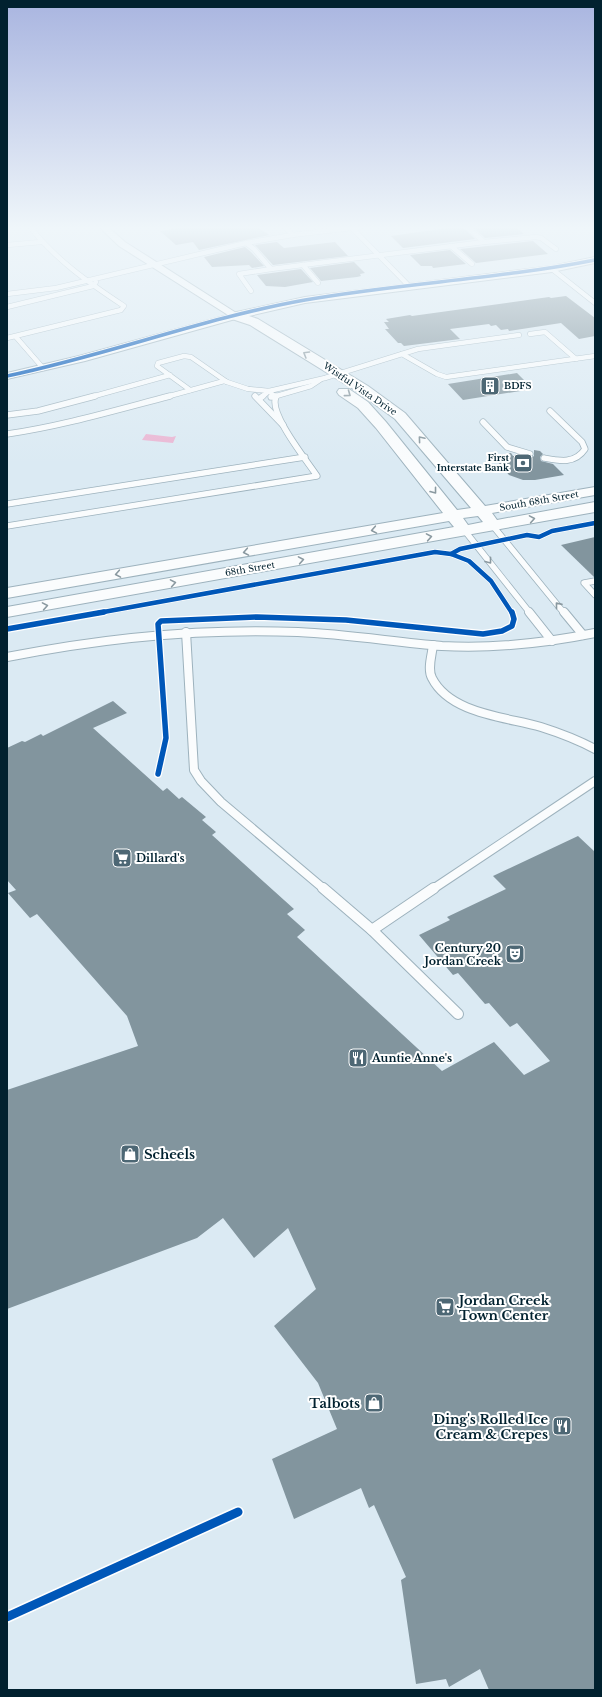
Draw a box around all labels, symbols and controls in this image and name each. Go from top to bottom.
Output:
one-way arrow [303,351,310,359]
street label: Wistful Vista Drive [320,359,399,417]
building icon: BDFS [479,375,501,397]
place label: BDFS [504,380,532,391]
one-way arrow [343,389,350,396]
one-way arrow [418,436,426,444]
place label: First Interstate Bank [437,452,510,473]
bank icon: First Interstate Bank [512,452,534,474]
one-way arrow [429,486,436,493]
street label: South 68th Street [498,488,580,513]
one-way arrow [528,515,535,524]
one-way arrow [371,525,378,534]
one-way arrow [426,534,432,542]
one-way arrow [243,547,249,556]
one-way arrow [298,556,305,565]
one-way arrow [485,557,492,564]
street label: 68th Street [224,559,276,578]
one-way arrow [115,569,121,578]
one-way arrow [170,579,177,588]
one-way arrow [42,602,49,610]
one-way arrow [556,603,563,610]
supermarket icon: Dillard's [111,847,133,869]
place label: Dillard's [136,851,185,865]
place label: Century 20 Jordan Creek [423,941,502,968]
theatre icon: Century 20 Jordan Creek [504,943,526,965]
restaurant icon: Auntie Anne's [347,1047,369,1069]
place label: Auntie Anne's [371,1051,452,1065]
shop icon: Scheels [119,1143,141,1165]
place label: Scheels [144,1146,195,1163]
place label: Jordan Creek Town Center [456,1292,550,1324]
supermarket icon: Jordan Creek Town Center [434,1296,456,1318]
shop icon: Talbots [363,1392,385,1414]
place label: Talbots [309,1395,360,1412]
place label: Ding's Rolled Ice Cream & Crepes [433,1411,548,1443]
restaurant icon: Ding's Rolled Ice Cream & Crepes [551,1415,573,1437]

